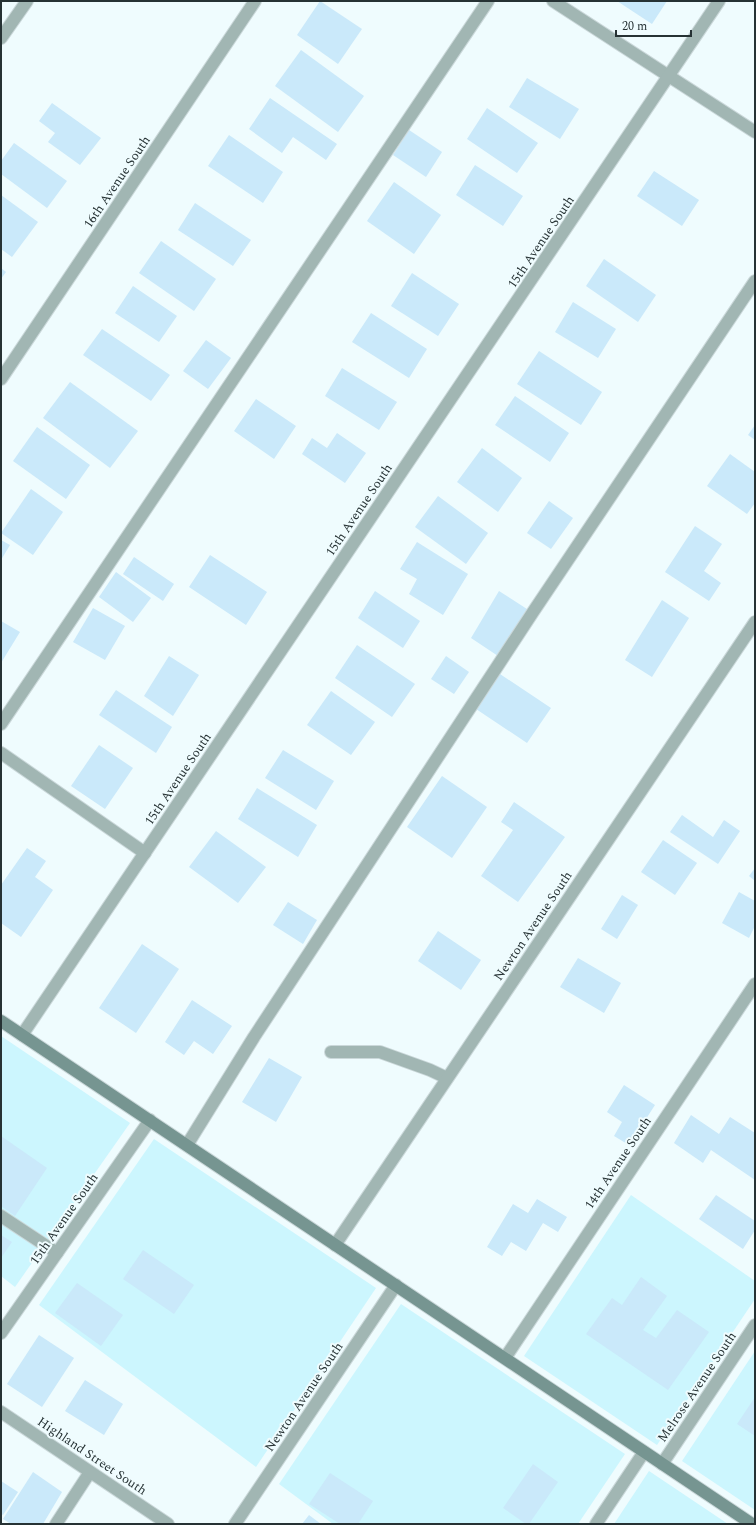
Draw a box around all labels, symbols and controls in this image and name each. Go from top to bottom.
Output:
scale bar [616,12,691,38]
text: 20 m [622,17,647,36]
street label: 16th Avenue South [78,131,156,232]
street label: 15th Avenue South [502,191,580,292]
street label: 15th Avenue South [320,459,398,560]
street label: 15th Avenue South [139,728,217,829]
street label: Newton Avenue South [489,867,578,985]
street label: 14th Avenue South [579,1112,657,1213]
street label: 15th Avenue South [25,1169,103,1269]
street label: Melrose Avenue South [652,1327,742,1446]
street label: Newton Avenue South [260,1338,349,1456]
street label: Highland Street South [33,1412,151,1500]

